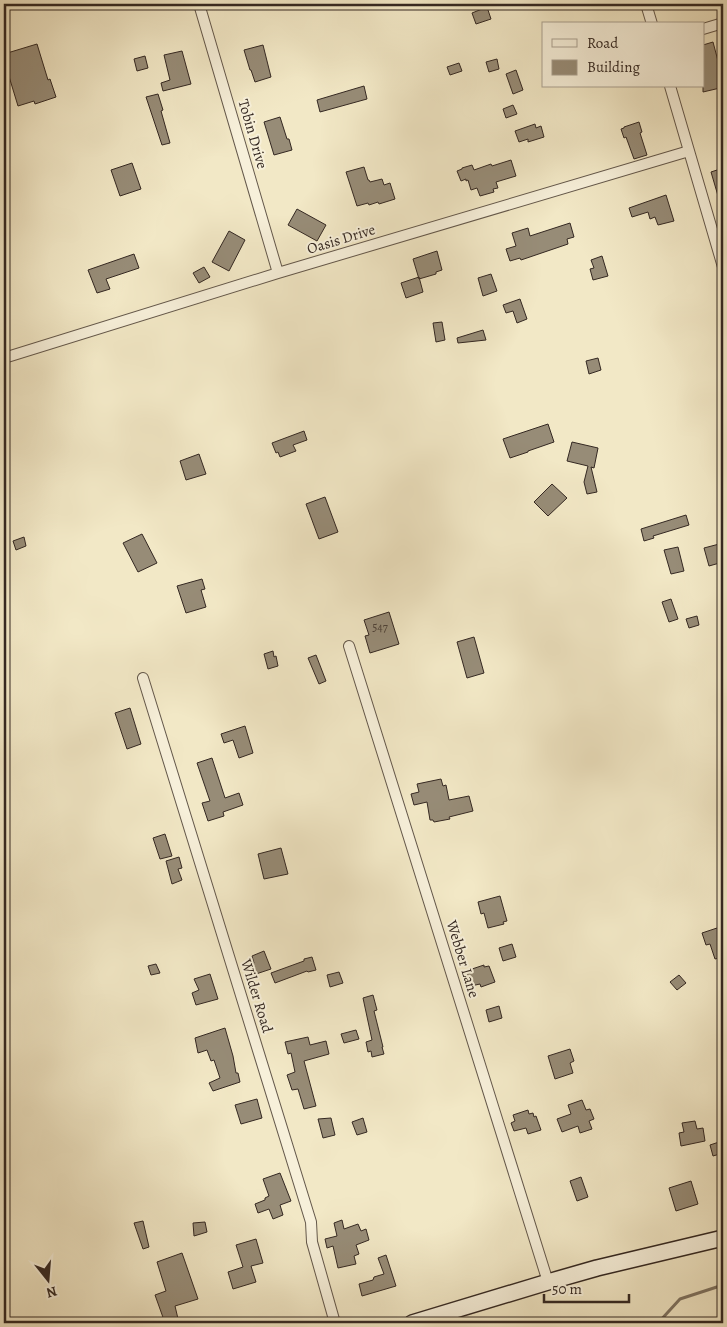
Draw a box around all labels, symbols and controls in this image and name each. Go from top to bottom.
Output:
legend [542,22,704,88]
text: Road [587,33,619,53]
text: Building [587,57,640,77]
street label: Tobin Drive [234,97,273,171]
street label: Oasis Drive [304,219,378,259]
house number: 547 [372,619,389,635]
street label: Webber Lane [441,917,484,1000]
street label: Wilder Road [236,956,278,1036]
north arrow [22,1254,72,1304]
scale bar [544,1272,630,1304]
text: 50 m [552,1279,582,1299]
text: N [44,1281,59,1303]

